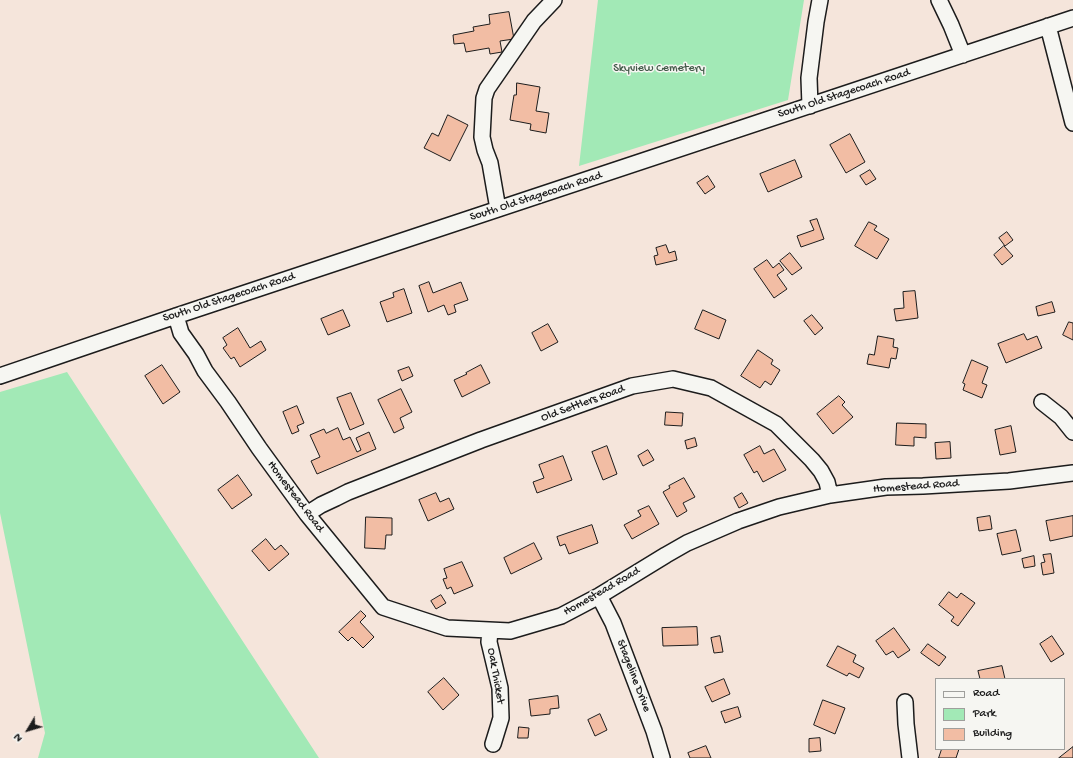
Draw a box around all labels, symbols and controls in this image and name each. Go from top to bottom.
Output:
park label: Skyview Cemetery [613,62,705,76]
street label: South Old Stagecoach Road [776,66,912,122]
street label: South Old Stagecoach Road [468,169,604,225]
street label: South Old Stagecoach Road [161,270,297,326]
street label: Old Settlers Road [539,382,627,426]
street label: Homestead Road [263,458,327,536]
street label: Homestead Road [873,477,959,497]
street label: Homestead Road [561,564,643,620]
street label: Stageline Drive [613,638,653,714]
street label: Oak Thicket [483,647,507,705]
legend [935,678,1065,750]
text: Road [973,687,999,701]
text: Park [973,707,996,721]
north arrow [8,710,48,750]
text: Building [973,727,1012,741]
text: N [12,731,25,744]

